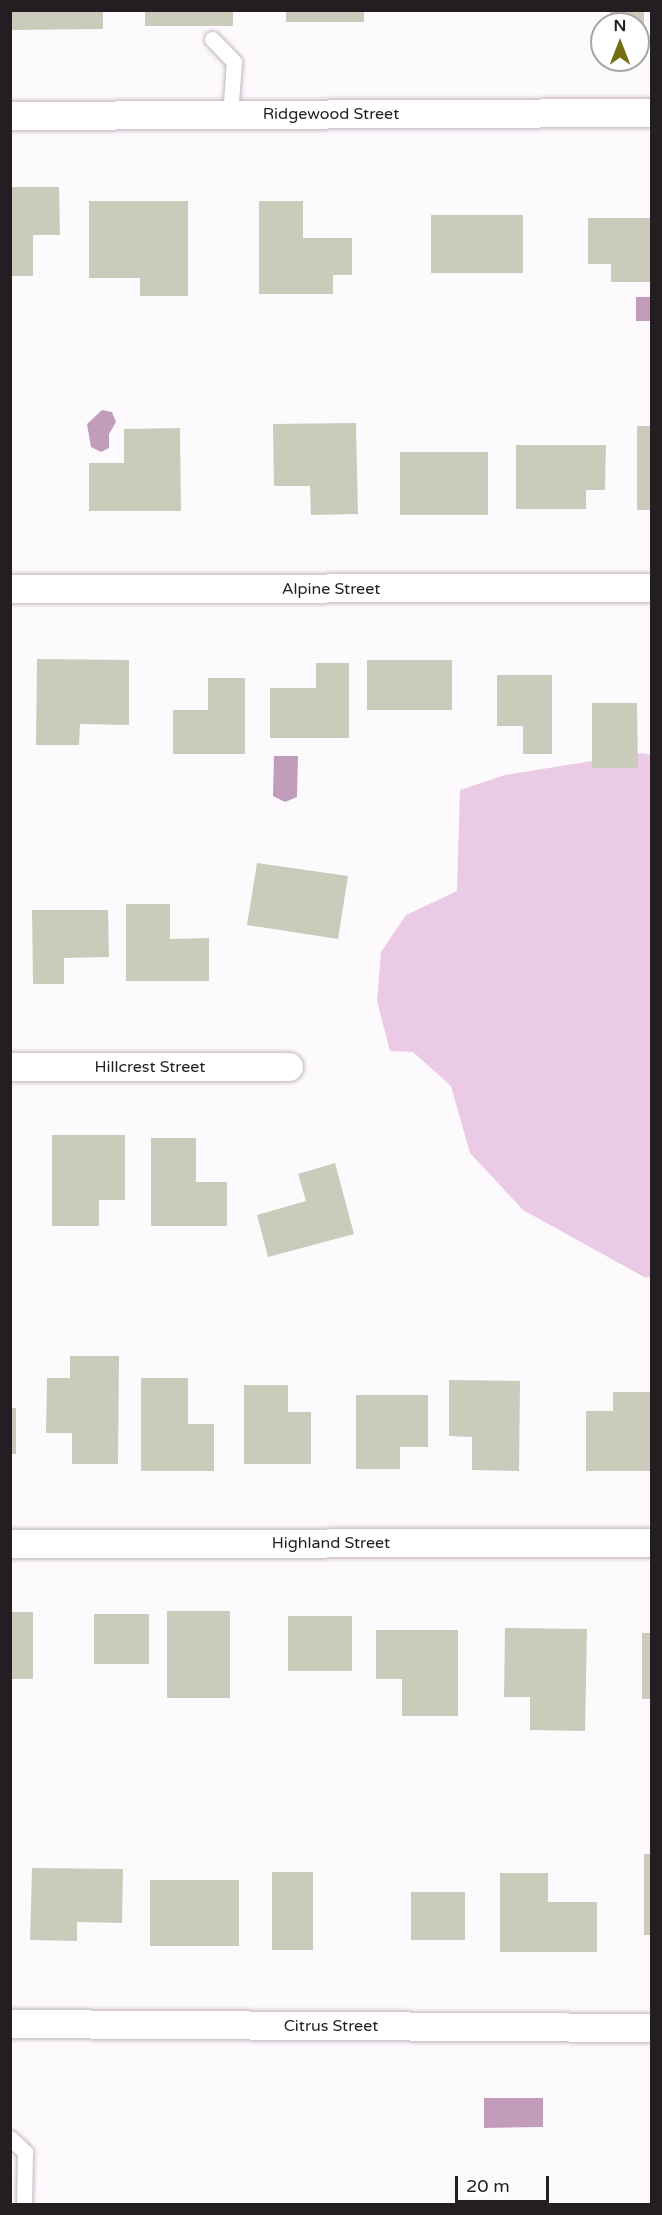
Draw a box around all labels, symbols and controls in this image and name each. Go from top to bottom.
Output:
north arrow [590,12,650,72]
text: N [614,16,626,36]
street label: Ridgewood Street [263,104,399,124]
street label: Alpine Street [282,579,380,599]
street label: Hillcrest Street [95,1057,205,1077]
street label: Highland Street [272,1533,390,1553]
street label: Citrus Street [284,2016,378,2036]
scale bar [458,2164,552,2202]
text: 20 m [466,2175,510,2197]

